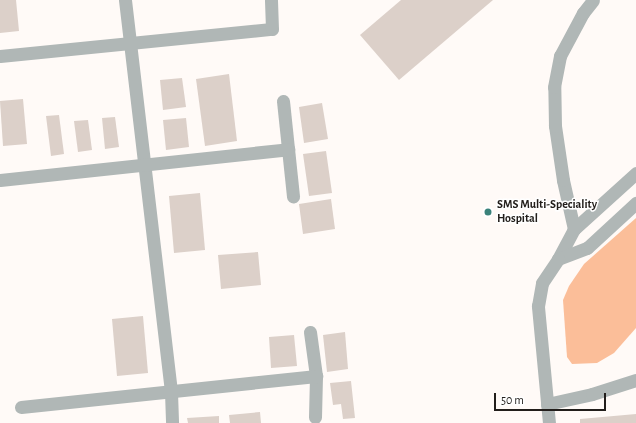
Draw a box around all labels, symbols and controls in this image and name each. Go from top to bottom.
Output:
place label: SMS Multi-Speciality Hospital [497,198,597,226]
marker: SMS Multi-Speciality Hospital [482,206,494,218]
scale bar [496,385,608,411]
text: 50 m [501,394,524,406]

